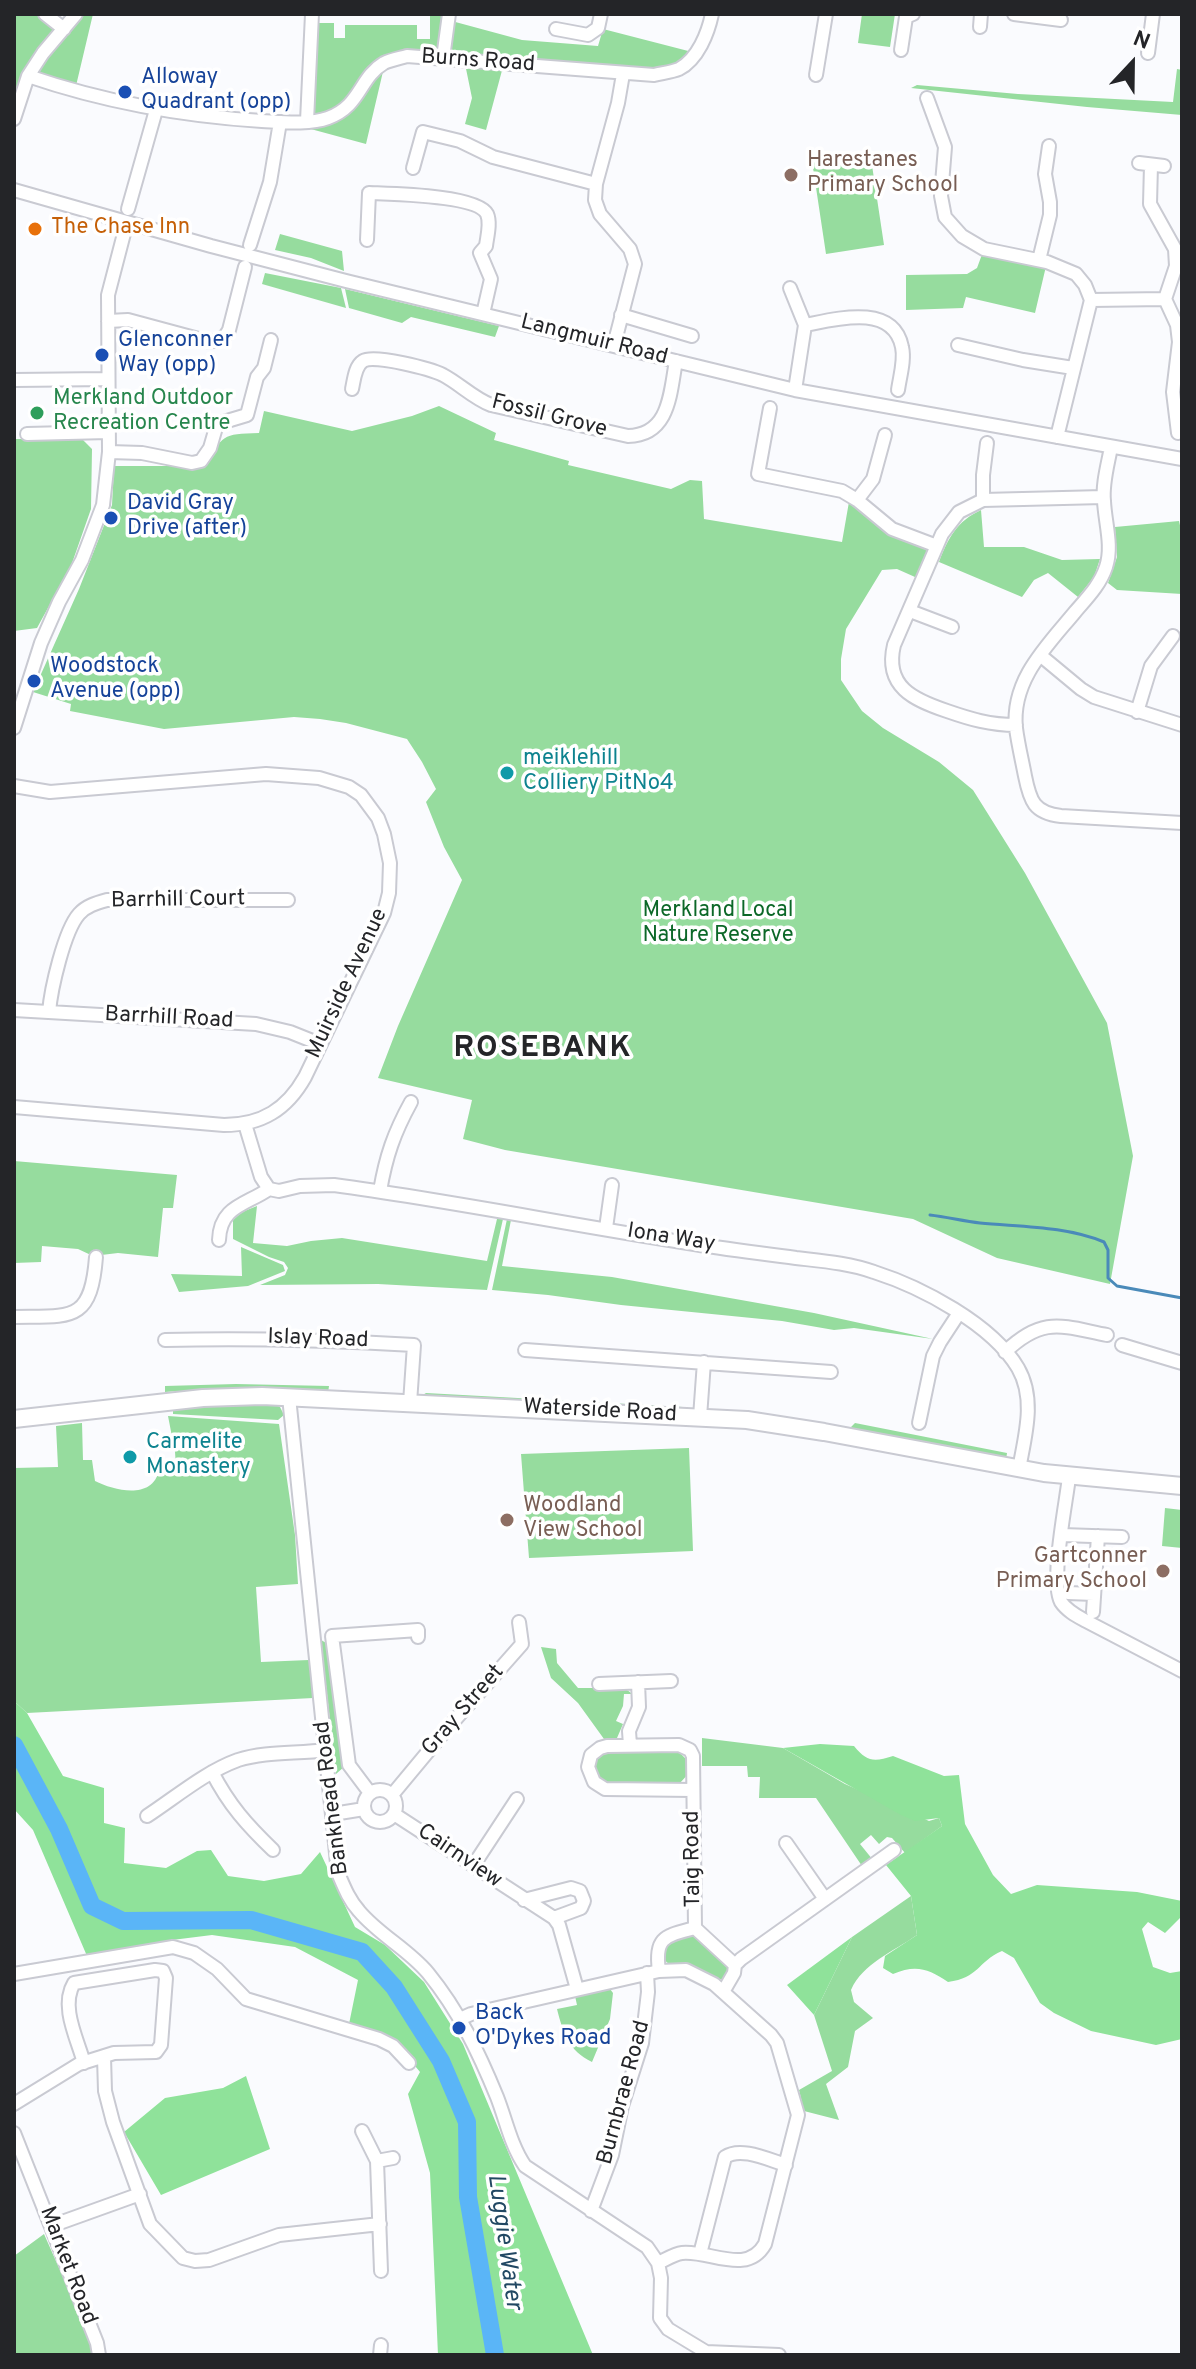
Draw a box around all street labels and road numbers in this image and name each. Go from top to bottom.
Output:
street label: Burns Road [420,45,536,79]
street label: Langmuir Road [518,310,670,372]
street label: Fossil Grove [489,390,609,444]
street label: Barrhill Court [111,887,245,915]
street label: Muirside Avenue [302,905,394,1063]
street label: Barrhill Road [104,1002,234,1036]
street label: Iona Way [625,1219,717,1259]
street label: Islay Road [267,1325,369,1355]
street label: Waterside Road [522,1395,678,1429]
street label: Gray Street [417,1660,511,1762]
street label: Bankhead Road [310,1719,356,1877]
street label: Taig Road [680,1810,708,1908]
street label: Cairnview [412,1819,506,1895]
street label: Burnbrae Road [593,2018,657,2168]
street label: Market Road [32,2203,102,2329]

